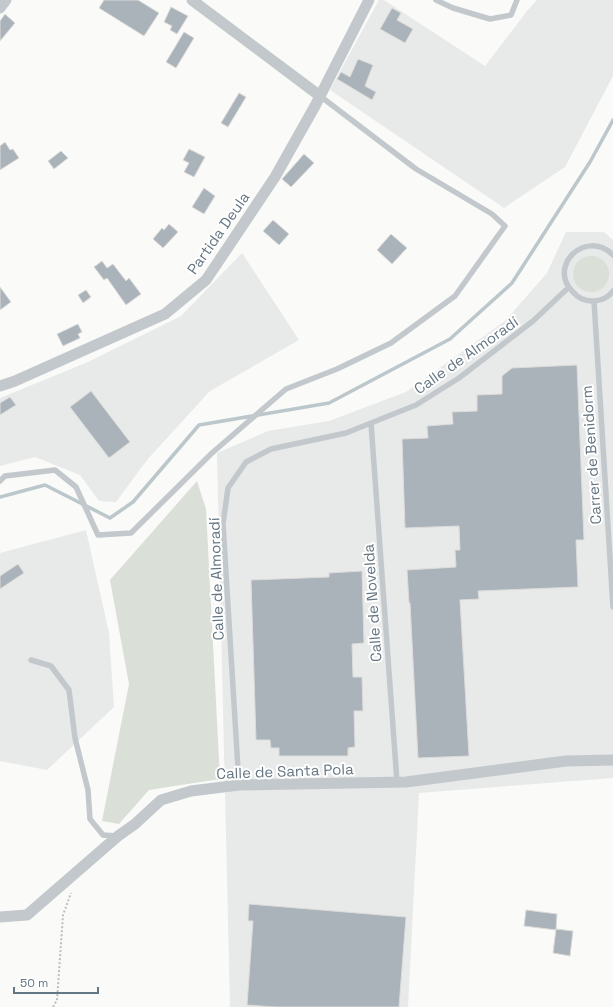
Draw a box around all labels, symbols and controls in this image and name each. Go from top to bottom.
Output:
street label: Partida Deula [183,188,254,278]
street label: Calle de Almoradí [410,312,522,398]
street label: Carrer de Benidorm [577,385,605,525]
street label: Calle de Almoradí [204,517,228,641]
street label: Calle de Novelda [358,543,386,663]
street label: Calle de Santa Pola [216,759,354,783]
scale bar [14,969,98,995]
text: 50 m [20,975,48,991]

